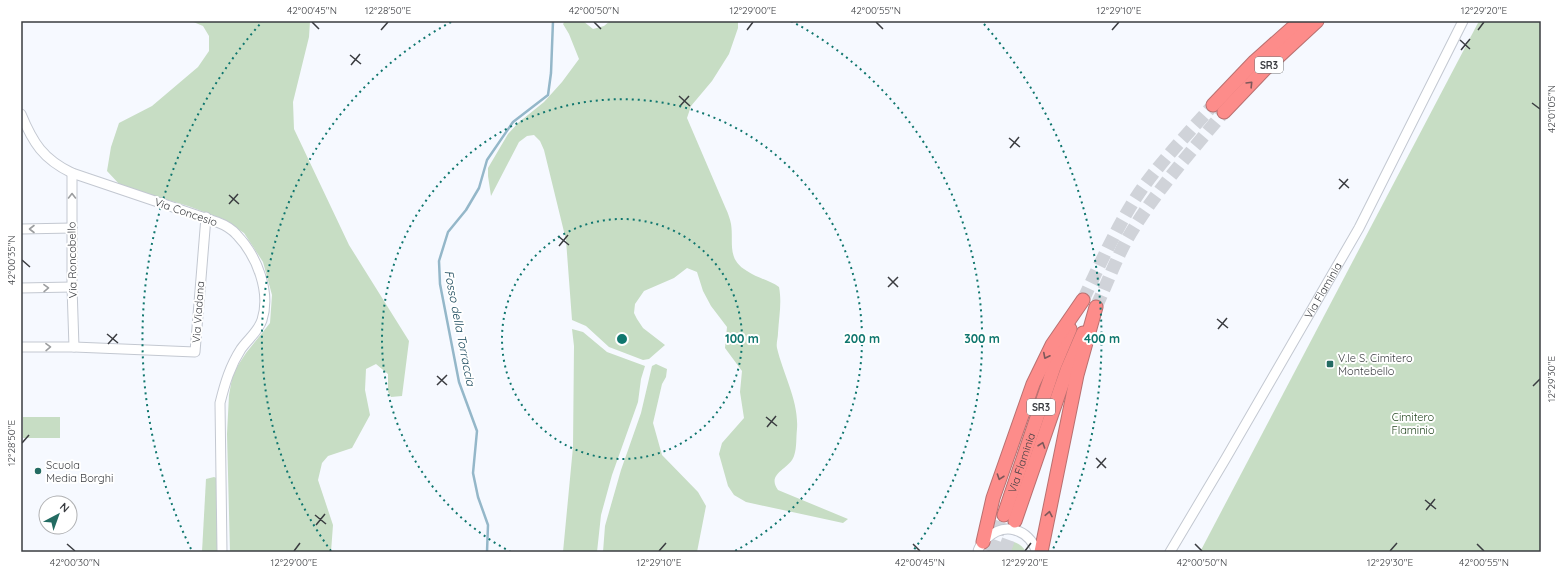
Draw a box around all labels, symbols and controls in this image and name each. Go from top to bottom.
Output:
text: 42°00'45"N [287,4,337,17]
text: 12°28'50"E [365,4,411,17]
text: 42°00'50"N [569,4,619,17]
text: 12°29'00"E [729,4,777,17]
text: 42°00'55"N [851,4,901,17]
text: 12°29'10"E [1097,4,1142,17]
text: 12°29'20"E [1461,4,1508,17]
road number: SR3 [1255,57,1283,73]
one-way arrow [1246,81,1253,89]
text: 42°01'05"N [1545,85,1558,133]
one-way arrow [68,193,76,199]
street label: Via Concesio [153,195,220,229]
street label: Via Roncobello [64,221,80,298]
one-way arrow [29,225,35,233]
text: 42°00'35"N [5,235,18,285]
street label: Via Flaminia [1301,260,1345,321]
water label: Fosso della Torraccia [441,269,479,388]
street label: Via Viadana [189,281,207,343]
one-way arrow [43,283,49,292]
text: 100 m [725,331,759,346]
text: 200 m [844,331,880,346]
text: 300 m [964,331,1000,346]
text: 400 m [1084,331,1120,346]
centre of rings [615,332,629,346]
one-way arrow [45,343,51,351]
place label: V.le S. Cimitero Montebello [1338,351,1413,378]
one-way arrow [1043,352,1051,359]
text: 12°29'30"E [1545,356,1558,402]
marker: V.le S. Cimitero Montebello [1325,359,1335,369]
road number: SR3 [1027,399,1055,415]
park label: Cimitero Flaminio [1391,410,1435,437]
text: 12°28'50"E [5,420,18,466]
street label: Via Flaminia [1005,431,1038,495]
one-way arrow [1037,441,1045,448]
place label: Scuola Media Borghi [46,458,113,485]
marker: Scuola Media Borghi [33,466,43,476]
one-way arrow [997,474,1005,481]
north arrow [38,495,78,535]
text: N [57,500,72,515]
one-way arrow [1044,511,1052,517]
text: 42°00'30"N [50,556,100,569]
text: 12°29'00"E [270,556,318,569]
text: 12°29'10"E [637,556,682,569]
text: 42°00'45"N [895,556,945,569]
text: 12°29'20"E [1002,556,1049,569]
text: 42°00'50"N [1177,556,1227,569]
text: 12°29'30"E [1367,556,1413,569]
text: 42°00'55"N [1459,556,1509,569]

